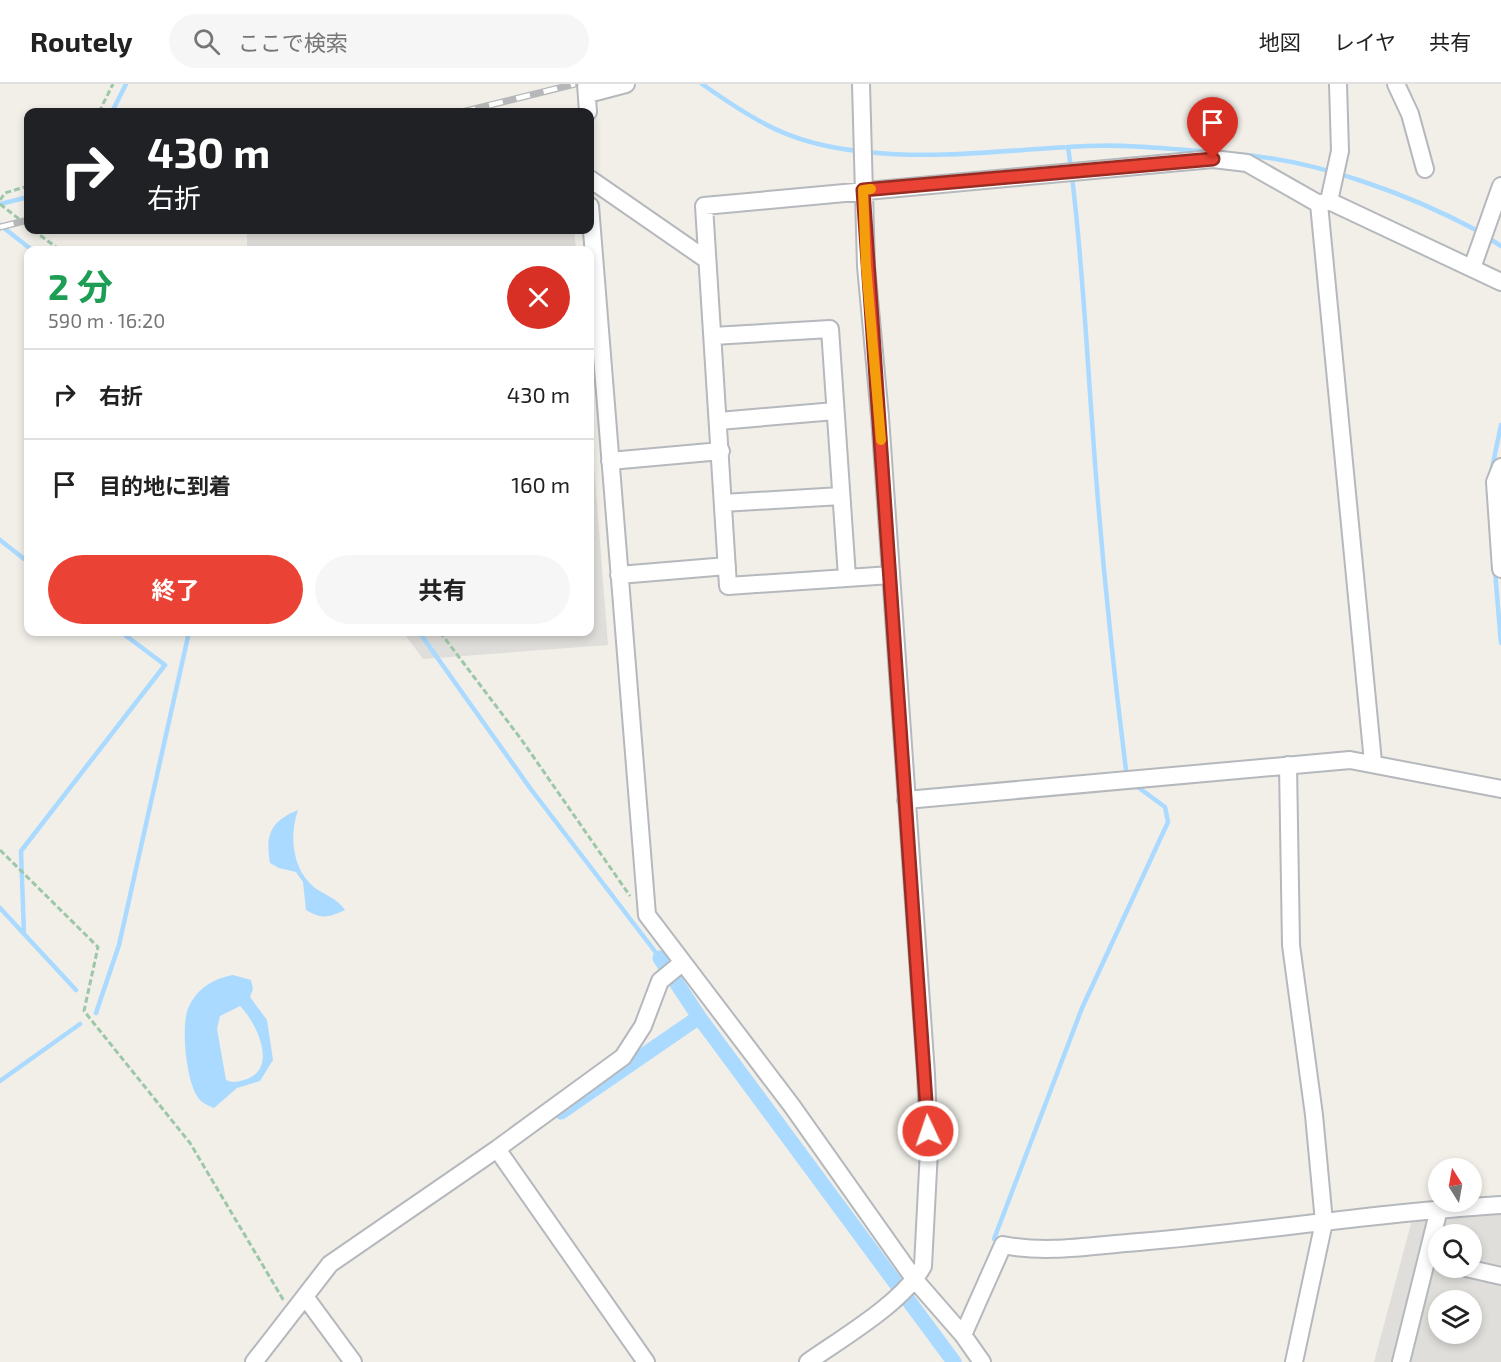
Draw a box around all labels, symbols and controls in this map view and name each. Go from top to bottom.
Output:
search box [169,14,589,68]
text: Routely [30,24,133,58]
icon: search [190,25,223,58]
text: ここで検索 [238,29,348,55]
text: 地図 [1259,29,1301,54]
text: レイヤ [1334,29,1396,54]
text: 共有 [1429,29,1471,54]
pin [1187,97,1238,159]
icon: arrive [1196,106,1229,139]
text: 430 m [147,126,270,176]
icon: right [48,132,126,210]
text: 右折 [147,181,201,213]
text: 2 分 [48,264,113,307]
button: close [507,266,570,329]
text: 590 m · 16:20 [48,308,165,332]
icon: right [48,378,81,411]
text: 430 m [507,381,570,407]
text: 右折 [99,382,143,408]
icon: arrive [48,468,81,501]
text: 160 m [511,471,570,497]
text: 目的地に到着 [99,472,231,498]
button: 終了 [48,555,303,624]
button: 共有 [315,555,570,624]
position arrow [896,1099,960,1163]
north arrow [1428,1158,1482,1212]
map controls [1428,1158,1482,1344]
button: search [1428,1224,1482,1278]
button: layers [1428,1290,1482,1344]

